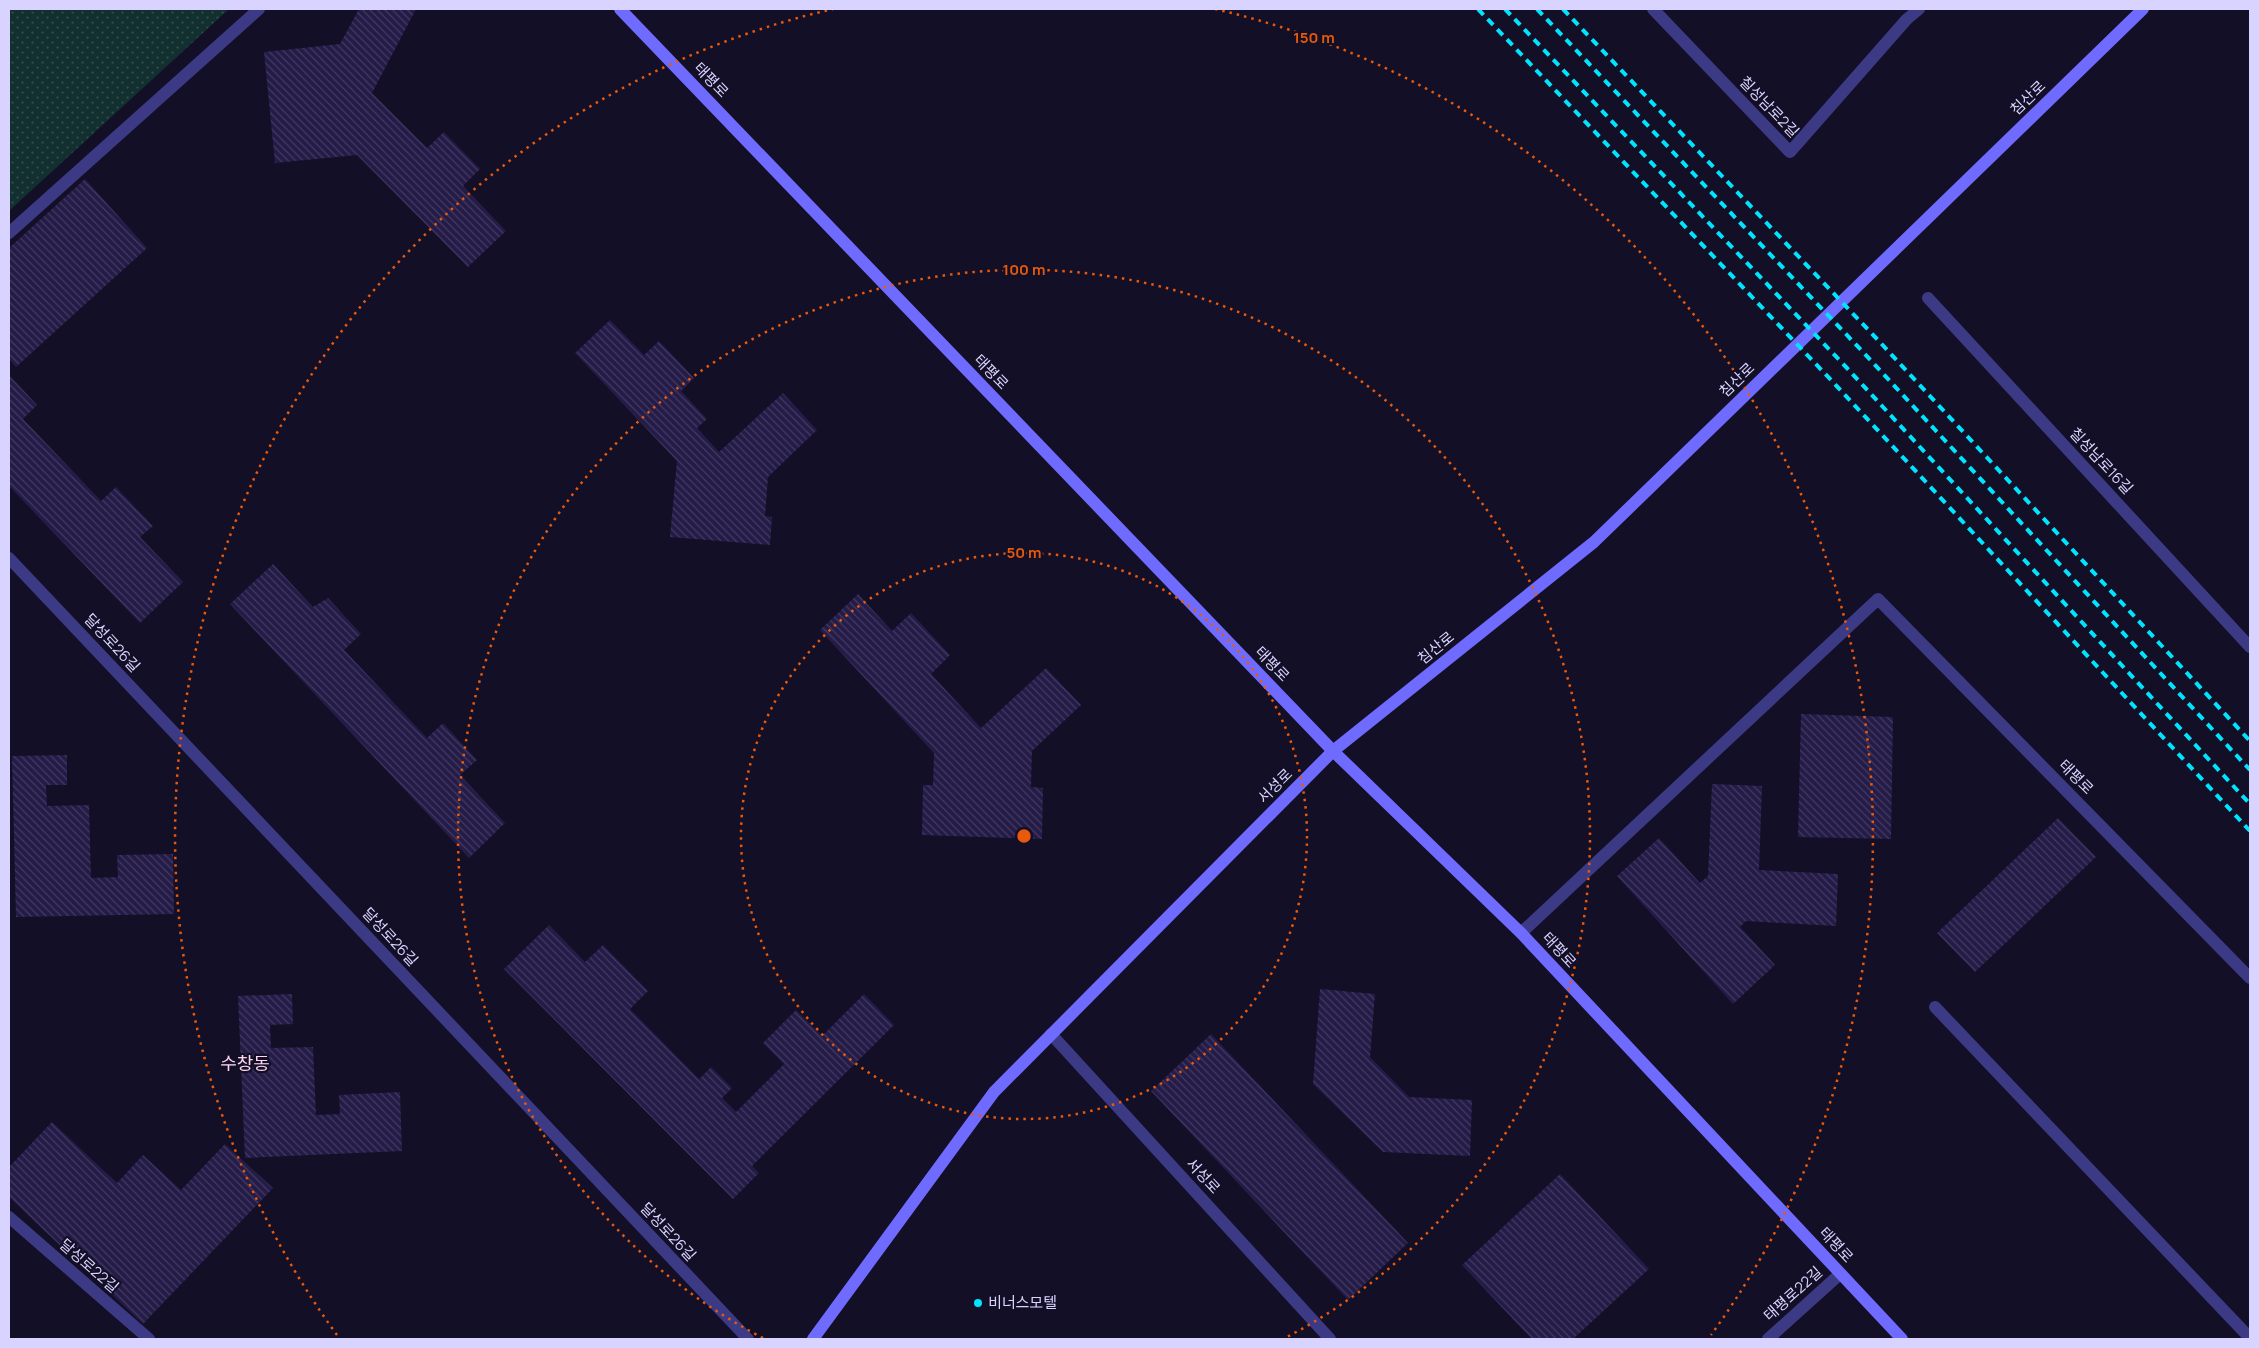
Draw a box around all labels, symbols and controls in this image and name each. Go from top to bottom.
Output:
text: 150 m [1293,27,1335,48]
street label: 태평로 [689,57,733,102]
street label: 칠성남로2길 [1735,71,1804,142]
street label: 침산로 [2005,76,2050,120]
text: 100 m [1003,259,1045,280]
street label: 태평로 [969,349,1013,394]
street label: 침산로 [1714,358,1759,402]
street label: 칠성남로16길 [2065,423,2138,499]
text: 50 m [1006,542,1042,563]
street label: 달성로26길 [80,609,145,677]
street label: 침산로 [1413,626,1458,669]
street label: 태평로 [1250,641,1294,686]
street label: 태평로 [2054,755,2098,799]
street label: 서성로 [1253,764,1297,808]
centre of rings [1015,827,1033,845]
street label: 달성로26길 [358,903,423,971]
street label: 태평로 [1538,927,1581,972]
district label: 수창동 [220,1051,270,1075]
street label: 서성로 [1182,1153,1225,1198]
street label: 달성로26길 [636,1198,701,1266]
street label: 태평로 [1815,1222,1858,1267]
street label: 달성로22길 [55,1234,124,1297]
street label: 태평로22길 [1759,1262,1827,1326]
place label: 비너스모텔 [988,1292,1057,1313]
marker: 비너스모텔 [972,1297,984,1309]

